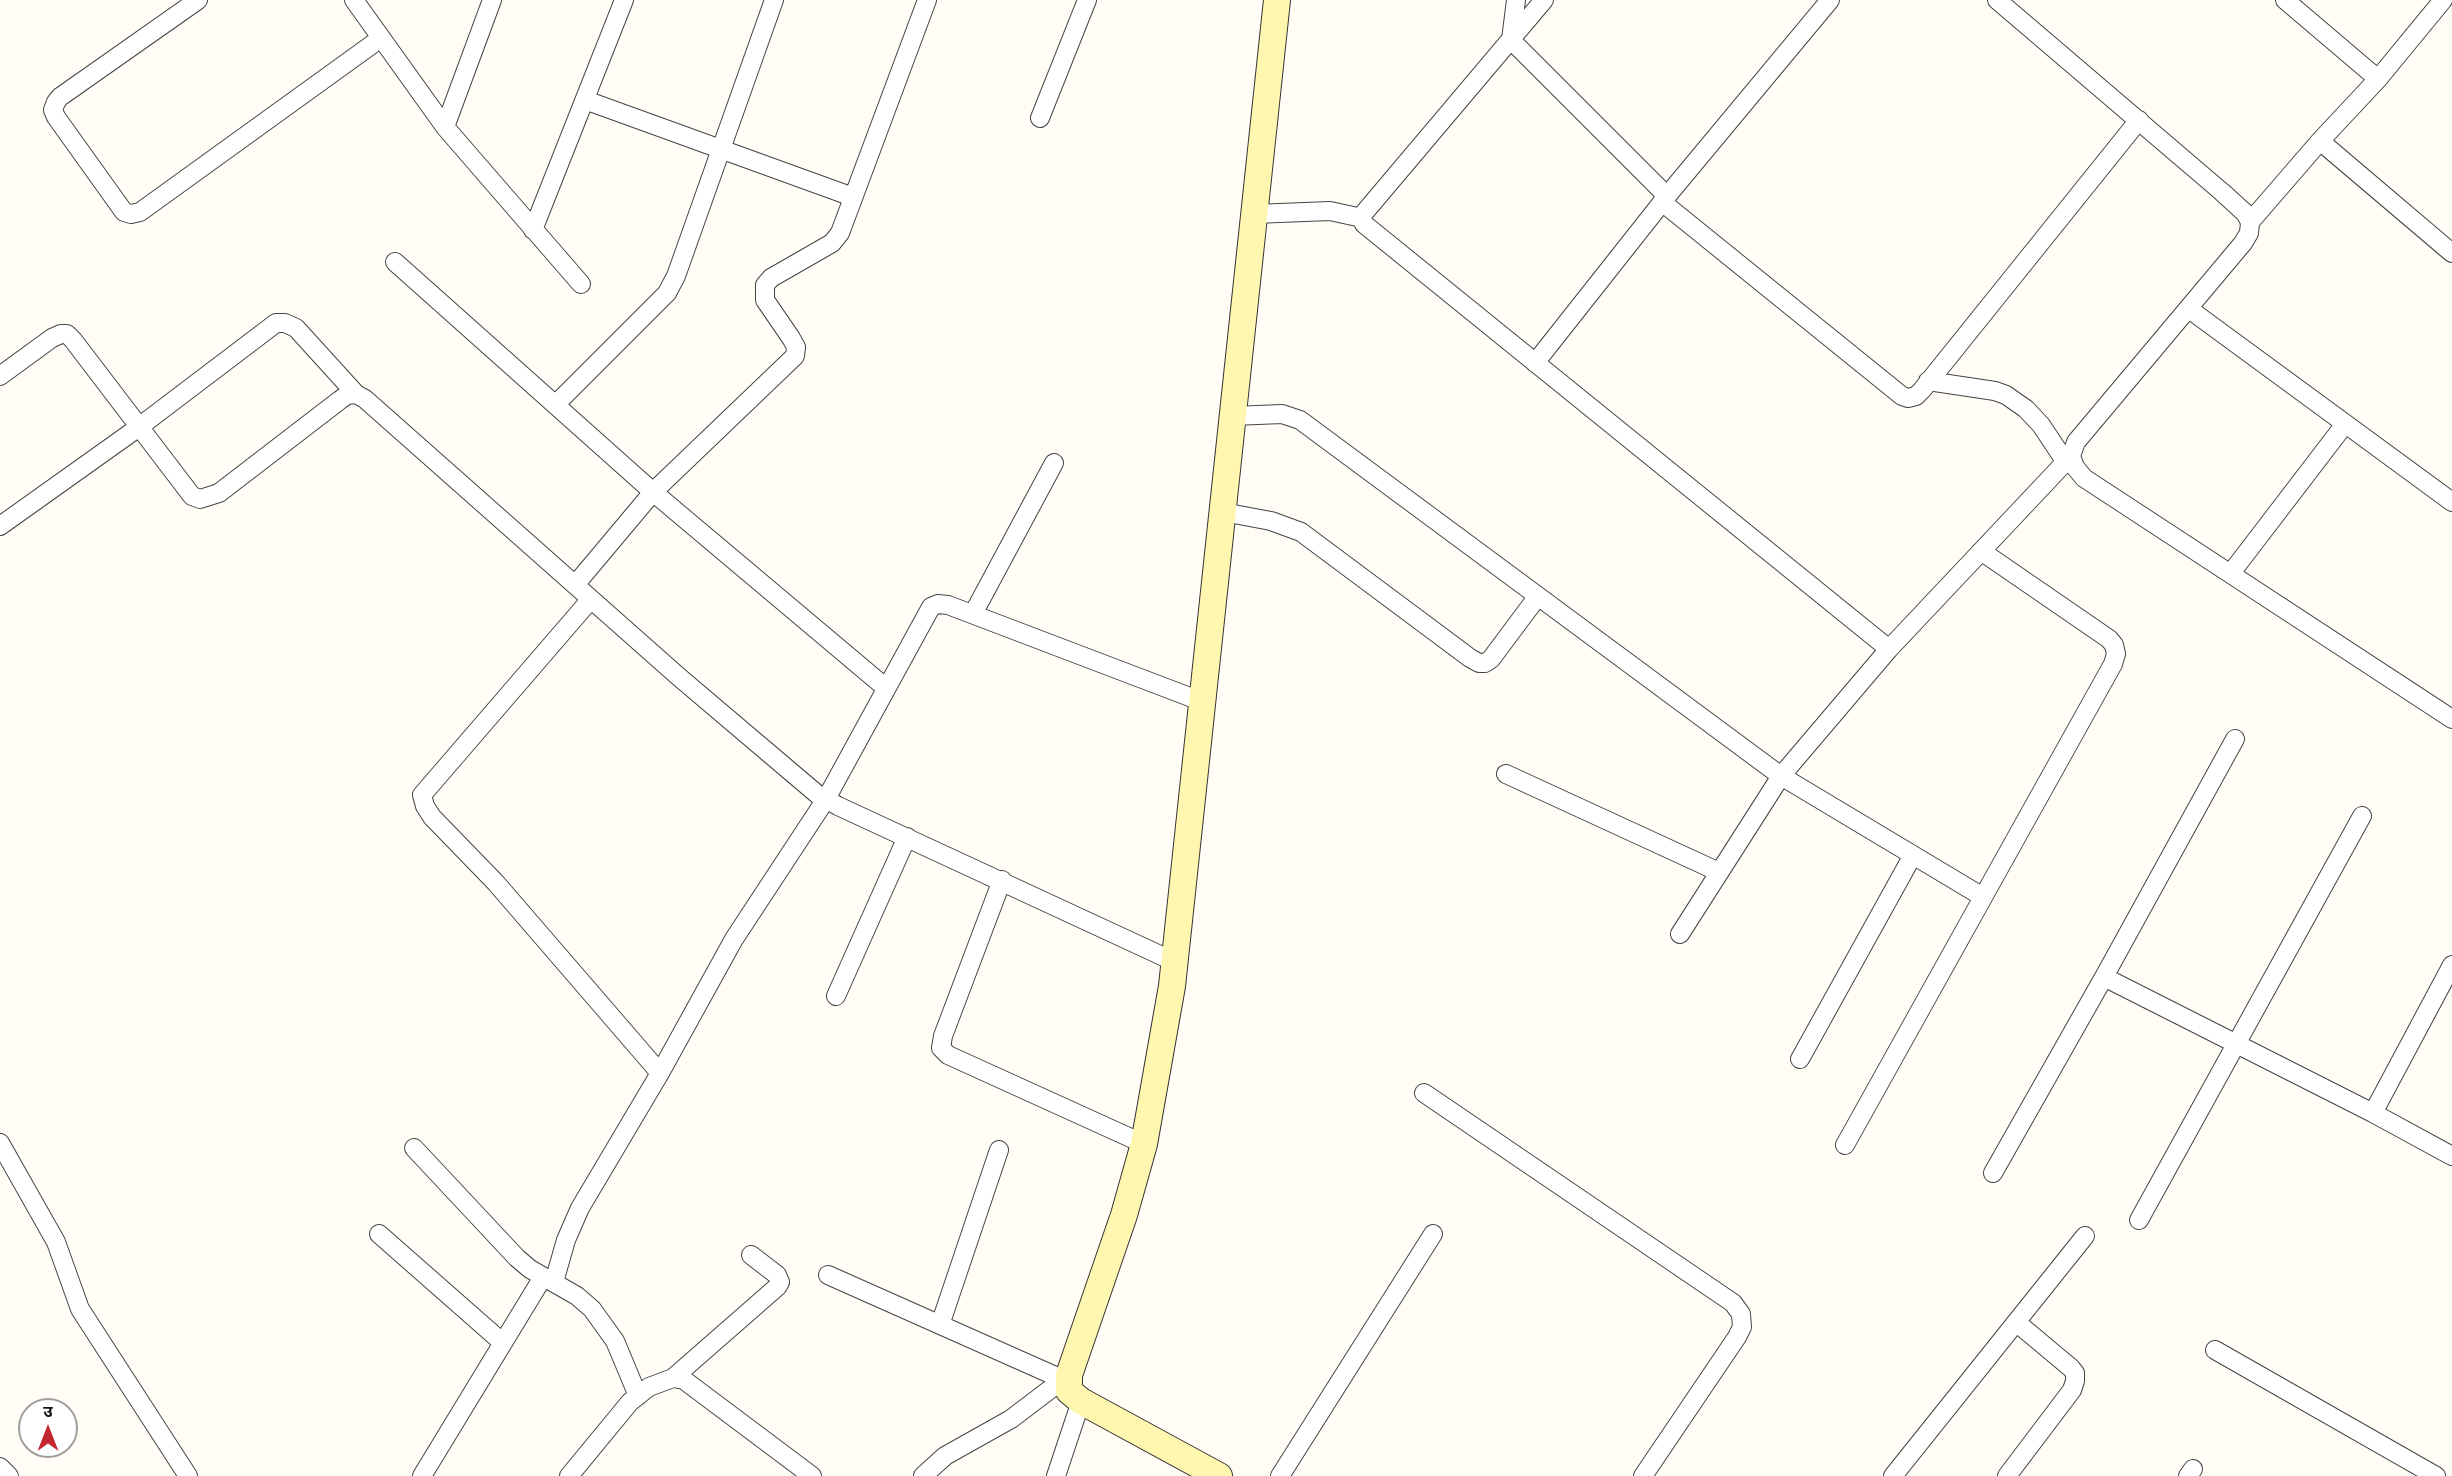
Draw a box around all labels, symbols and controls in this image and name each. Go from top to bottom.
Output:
north arrow [18,1398,78,1458]
text: उ [43,1403,53,1420]

